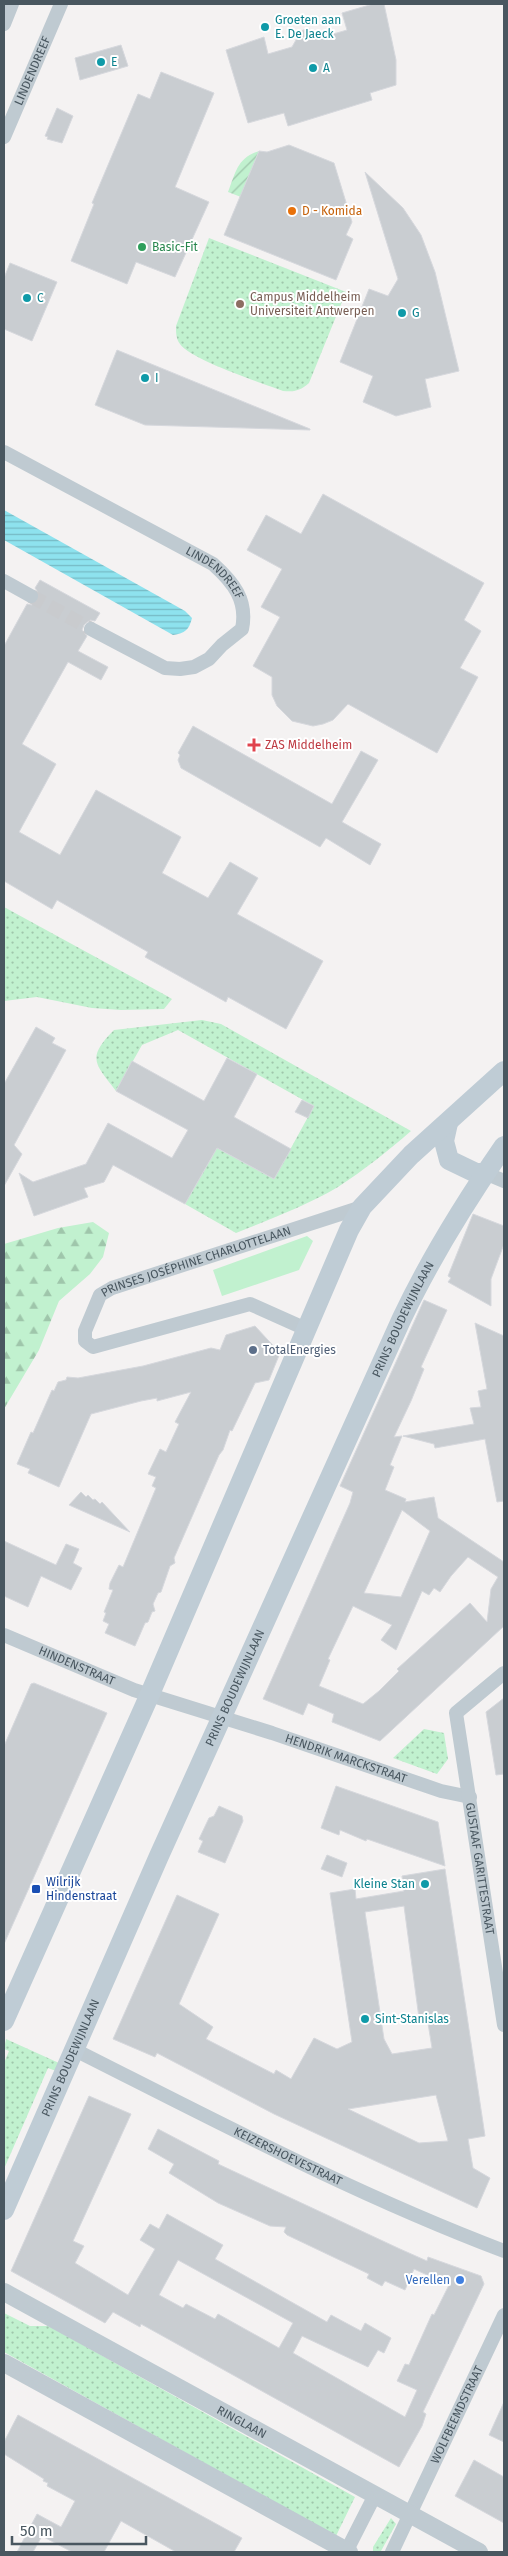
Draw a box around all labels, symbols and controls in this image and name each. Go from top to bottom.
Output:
place label: Groeten aan E. De Jaeck [275,13,341,41]
marker: Groeten aan E. De Jaeck [259,21,271,33]
street label: LINDENDREEF [11,34,53,108]
place label: E [111,55,117,69]
marker: E [95,56,107,68]
place label: A [323,61,330,75]
marker: A [307,62,319,74]
place label: D - Komida [302,204,362,218]
marker: D - Komida [286,205,298,217]
place label: Basic-Fit [152,240,199,254]
marker: Basic-Fit [136,241,148,253]
place label: Campus Middelheim Universiteit Antwerpen [250,290,375,318]
place label: C [37,291,44,305]
marker: C [21,292,33,304]
marker: Campus Middelheim Universiteit Antwerpen [234,298,246,310]
place label: G [412,306,420,320]
marker: G [396,307,408,319]
place label: I [155,371,159,385]
marker: I [139,372,151,384]
street label: LINDENDREEF [183,544,246,601]
marker: ZAS Middelheim [247,738,261,752]
place label: ZAS Middelheim [265,738,352,752]
street label: PRINSES JOSÉPHINE CHARLOTTELAAN [98,1224,293,1300]
street label: PRINS BOUDEWIJNLAAN [369,1259,437,1379]
place label: TotalEnergies [263,1343,336,1357]
marker: TotalEnergies [247,1344,259,1356]
street label: PRINS BOUDEWIJNLAAN [202,1627,267,1748]
street label: HINDENSTRAAT [37,1643,118,1688]
street label: HENDRIK MARCKSTRAAT [283,1731,410,1786]
street label: GUSTAAF GARITTESTRAAT [463,1802,497,1936]
place label: Wilrijk Hindenstraat [46,1875,117,1903]
place label: Kleine Stan [353,1877,415,1891]
marker: Kleine Stan [419,1878,431,1890]
marker: Wilrijk Hindenstraat [30,1883,42,1895]
street label: PRINS BOUDEWIJNLAAN [39,1997,102,2119]
place label: Sint-Stanislas [375,2012,449,2026]
marker: Sint-Stanislas [359,2013,371,2025]
street label: KEIZERSHOEVESTRAAT [231,2124,345,2189]
place label: Verellen [406,2273,450,2287]
marker: Verellen [454,2274,466,2286]
street label: WOLFBEEMDSTRAAT [428,2363,486,2466]
street label: RINGLAAN [214,2403,269,2441]
scale bar [12,2514,146,2546]
text: 50 m [20,2522,53,2540]

